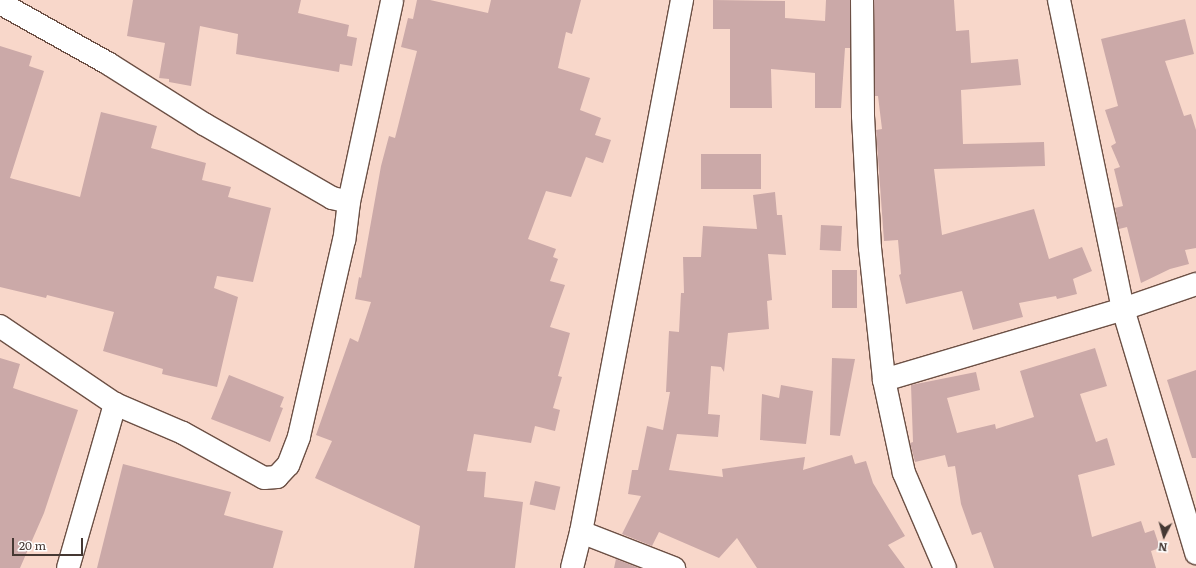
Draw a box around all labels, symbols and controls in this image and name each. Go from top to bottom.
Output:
north arrow [1144,516,1184,556]
scale bar [14,530,85,556]
text: 20 m [19,536,46,554]
text: N [1157,539,1168,556]

